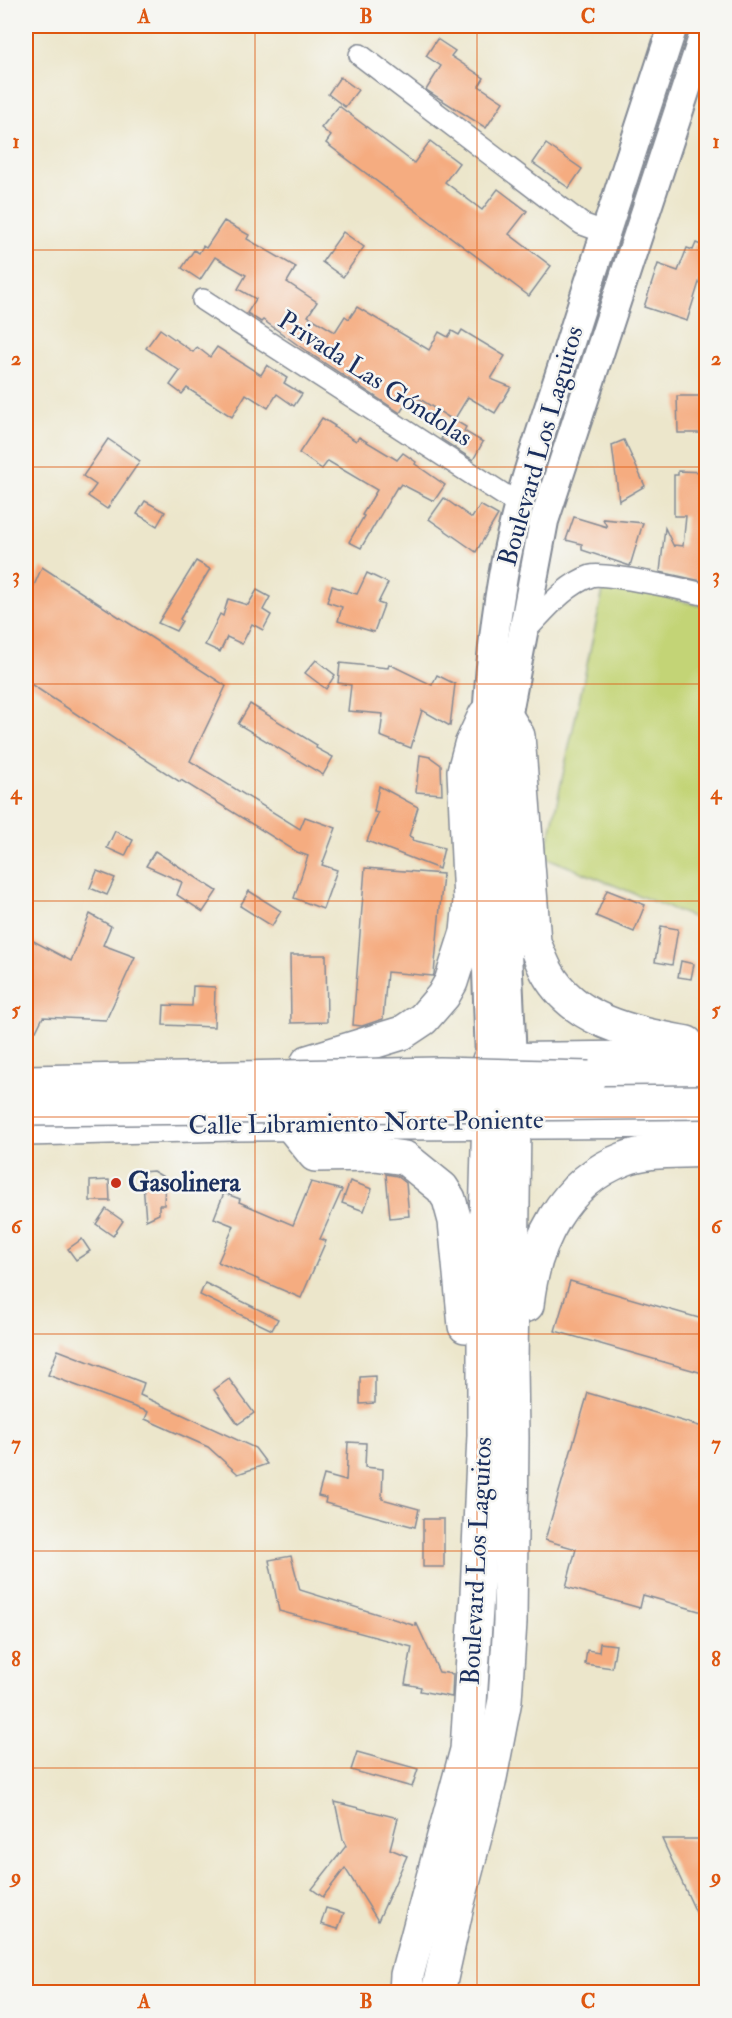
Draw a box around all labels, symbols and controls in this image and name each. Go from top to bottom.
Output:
text: A [137,4,151,29]
text: B [359,4,373,29]
text: C [581,4,595,29]
text: 1 [12,129,20,154]
text: 1 [712,129,720,154]
street label: Privada Las Góndolas [272,304,478,454]
street label: Boulevard Los Laguitos [491,322,591,570]
text: 2 [11,346,21,371]
text: 2 [711,346,721,371]
text: 3 [12,563,20,588]
text: 3 [712,563,720,588]
text: 4 [10,780,23,805]
text: 4 [710,780,723,805]
text: 5 [12,997,22,1022]
text: 5 [712,997,722,1022]
street label: Calle Libramiento Norte Poniente [188,1104,544,1142]
place label: Gasolinera [128,1167,241,1199]
marker: Gasolinera [109,1176,123,1190]
text: 6 [11,1214,23,1239]
text: 6 [711,1214,723,1239]
text: 7 [11,1431,21,1456]
text: 7 [711,1431,721,1456]
street label: Boulevard Los Laguitos [455,1436,499,1686]
text: 8 [11,1647,21,1672]
text: 8 [711,1647,721,1672]
text: 9 [9,1864,21,1889]
text: 9 [709,1864,721,1889]
text: A [137,1989,151,2014]
text: B [359,1989,373,2014]
text: C [581,1989,595,2014]

